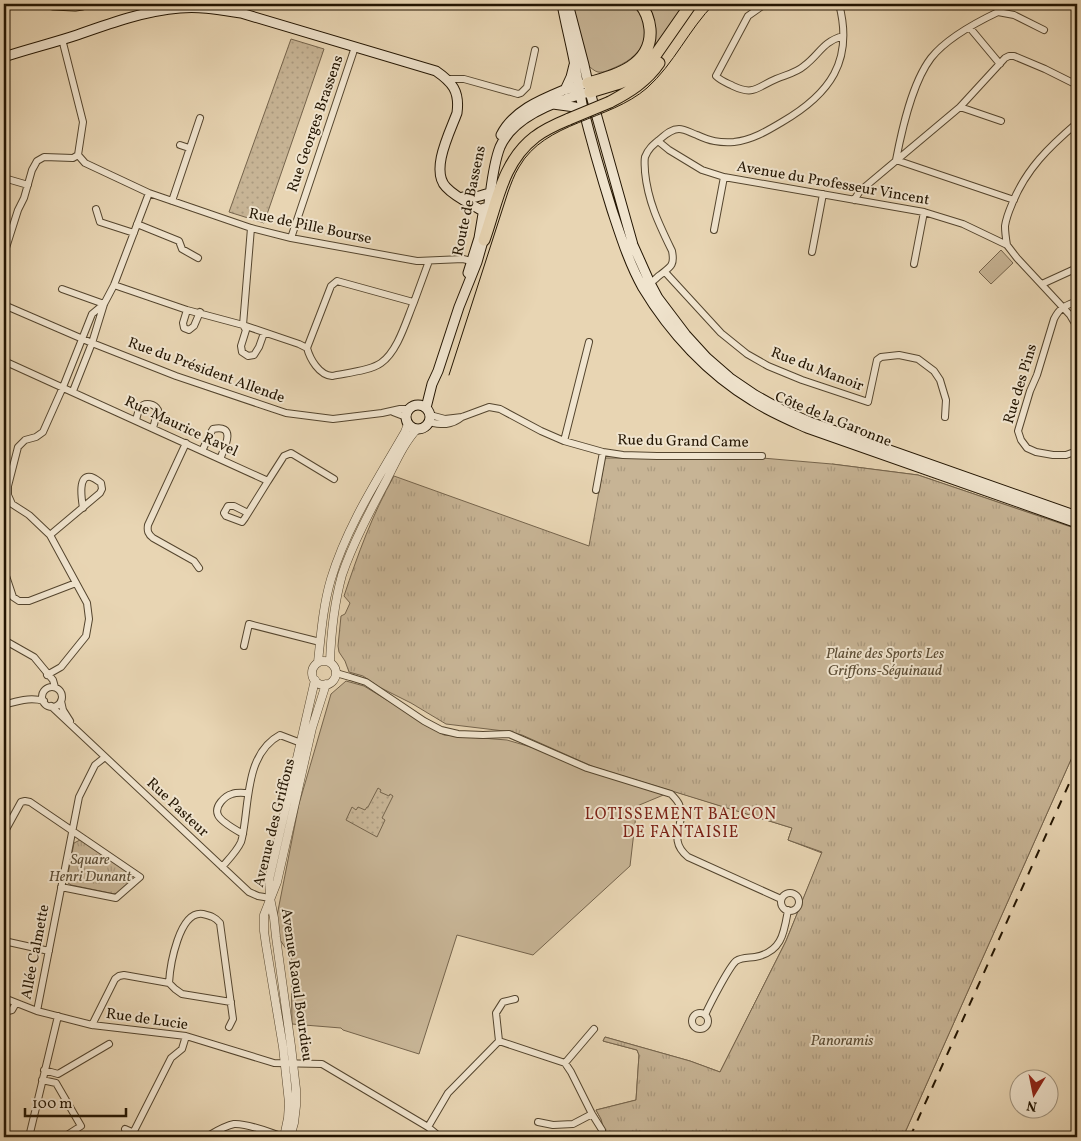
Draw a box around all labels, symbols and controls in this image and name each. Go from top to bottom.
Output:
street label: Rue Georges Brassens [283,53,349,195]
street label: Route de Bassens [448,144,492,258]
street label: Avenue du Professeur Vincent [735,157,931,211]
street label: Rue de Pille Bourse [247,204,373,250]
street label: Rue du Président Allende [125,333,287,409]
street label: Rue des Pins [999,342,1043,426]
street label: Rue du Manoir [768,343,866,397]
street label: Côte de la Garonne [771,387,895,453]
street label: Rue Maurice Ravel [121,391,241,463]
street label: Rue du Grand Came [617,430,749,454]
park label: Plaine des Sports Les Griffons-Séguinaud [826,644,945,682]
street label: Avenue des Griffons [249,756,301,890]
street label: Rue Pasteur [141,774,213,842]
district label: LOTISSEMENT BALCON DE FANTAISIE [585,804,777,844]
park label: Square Henri Dunant [49,850,132,888]
street label: Allée Calmette [17,903,55,1001]
street label: Avenue Raoul Bourdieu [275,907,317,1063]
street label: Rue de Lucie [105,1004,189,1036]
park label: Panoramis [810,1031,874,1052]
north arrow [1008,1068,1058,1118]
scale bar [25,1086,126,1118]
text: 100 m [32,1094,72,1115]
text: N [1025,1095,1039,1116]

